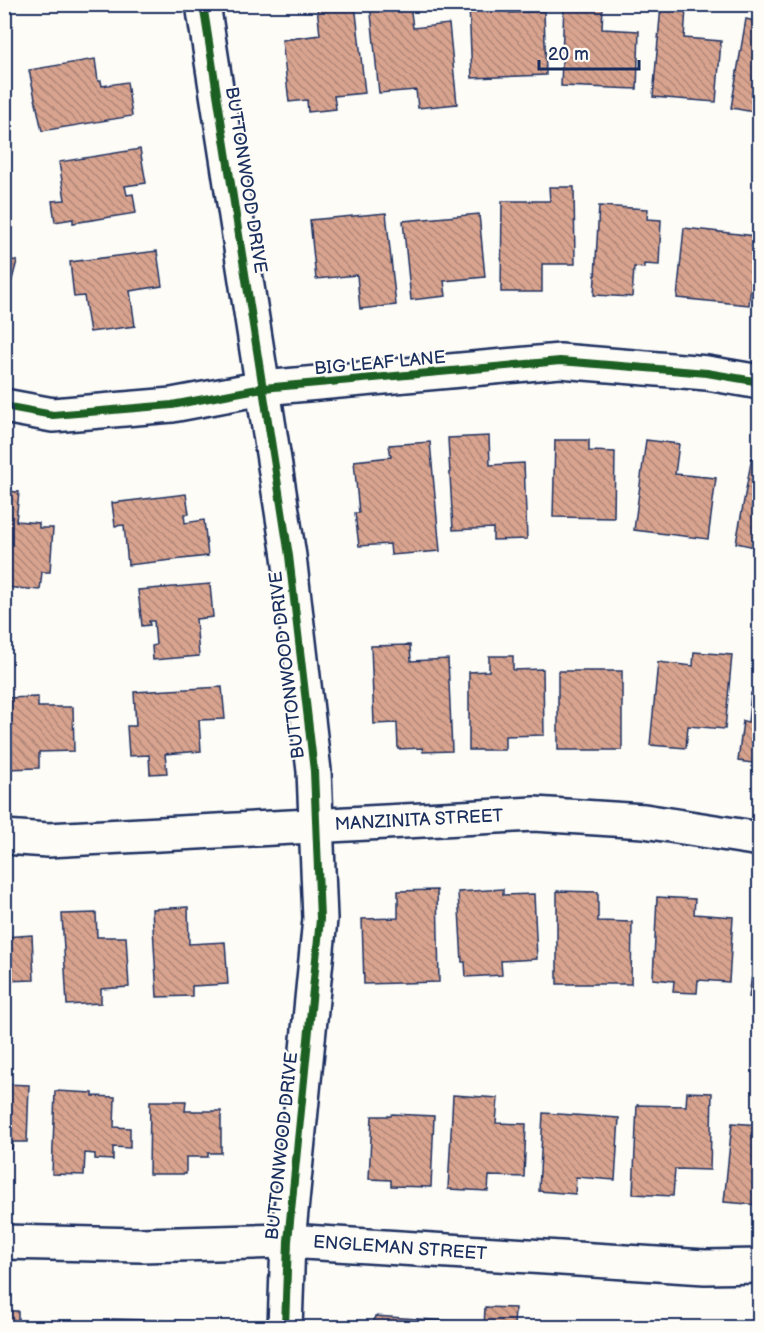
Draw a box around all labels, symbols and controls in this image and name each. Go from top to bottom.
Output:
scale bar [539,33,640,71]
text: 20 m [548,44,589,65]
street label: BUTTONWOOD DRIVE [221,85,271,275]
street label: BIG LEAF LANE [313,347,447,379]
street label: BUTTONWOOD DRIVE [265,570,309,760]
street label: MANZINITA STREET [334,805,504,835]
street label: BUTTONWOOD DRIVE [262,1051,302,1241]
street label: ENGLEMAN STREET [312,1231,488,1265]

